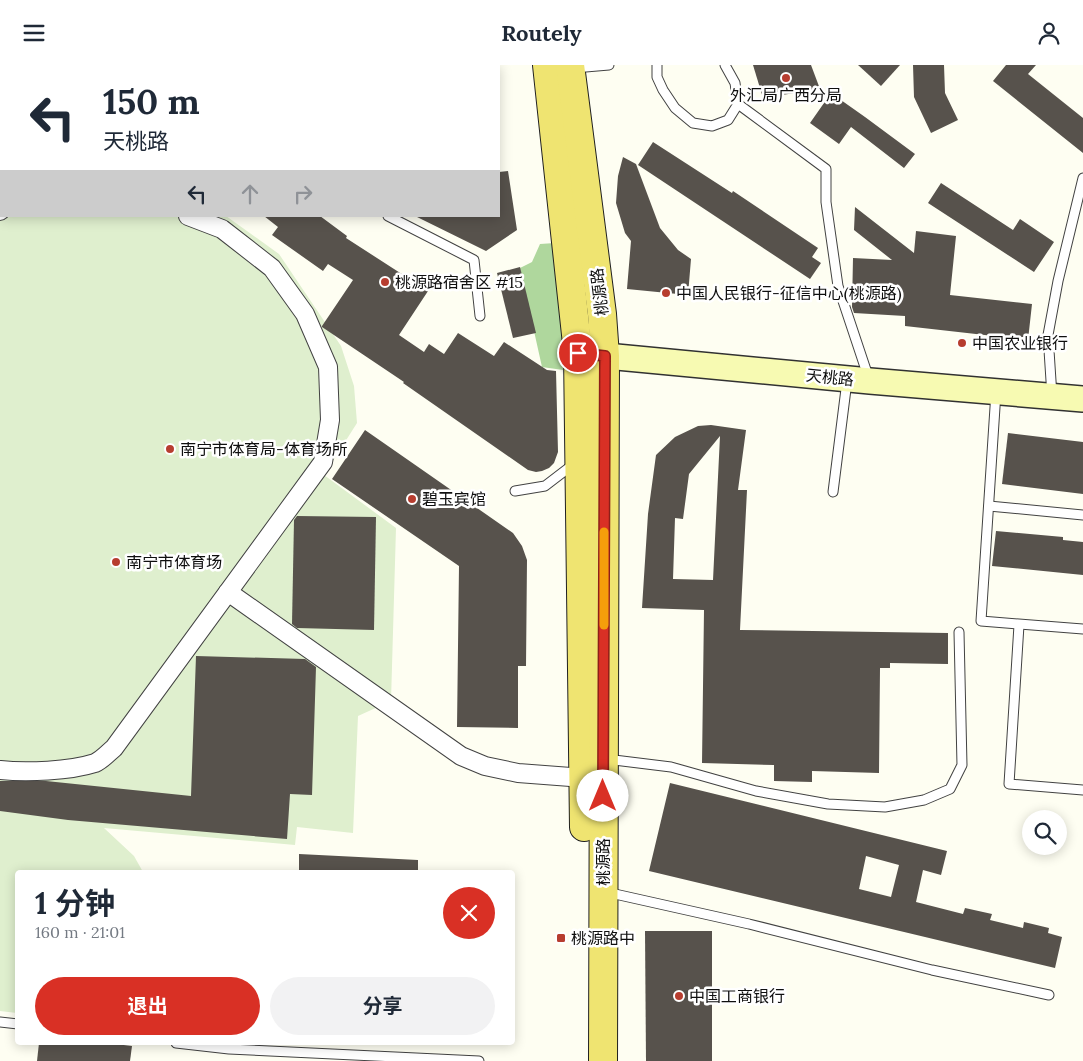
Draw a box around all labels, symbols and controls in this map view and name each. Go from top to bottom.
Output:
icon: menu [20,19,48,47]
text: Routely [501,19,582,47]
icon: person [1035,19,1063,47]
marker: 外汇局广西分局 [780,72,792,84]
text: 150 m [103,79,200,124]
icon: left [20,85,85,150]
place label: 外汇局广西分局 [730,85,842,105]
text: 天桃路 [103,127,169,155]
icon: left [183,180,211,208]
icon: ahead [236,180,264,208]
icon: right [289,180,317,208]
street label: 桃源路 [586,267,612,317]
place label: 桃源路宿舍区 #15 [395,272,523,292]
marker: 桃源路宿舍区 #15 [379,276,391,288]
place label: 中国人民银行-征信中心(桃源路) [676,283,902,304]
marker: 中国人民银行-征信中心(桃源路) [660,287,672,299]
pin [557,332,599,374]
place label: 中国农业银行 [972,333,1068,353]
marker: 中国农业银行 [956,337,968,349]
icon: arrive [564,339,592,367]
street label: 天桃路 [805,365,855,389]
place label: 南宁市体育局-体育场所 [180,439,348,459]
marker: 南宁市体育局-体育场所 [164,443,176,455]
place label: 碧玉宾馆 [422,489,486,509]
marker: 碧玉宾馆 [406,493,418,505]
place label: 南宁市体育场 [126,552,222,572]
marker: 南宁市体育场 [110,556,122,568]
position arrow [576,769,628,821]
map controls [1022,810,1067,855]
button: search [1022,810,1067,855]
street label: 桃源路 [593,838,613,886]
text: 1 分钟 [35,884,115,922]
button: close [443,887,495,939]
text: 160 m · 21:01 [35,922,125,942]
place label: 桃源路中 [571,928,635,948]
marker: 桃源路中 [555,932,567,944]
button: 退出 [35,977,260,1035]
button: 分享 [270,977,495,1035]
place label: 中国工商银行 [689,986,785,1006]
marker: 中国工商银行 [673,990,685,1002]

